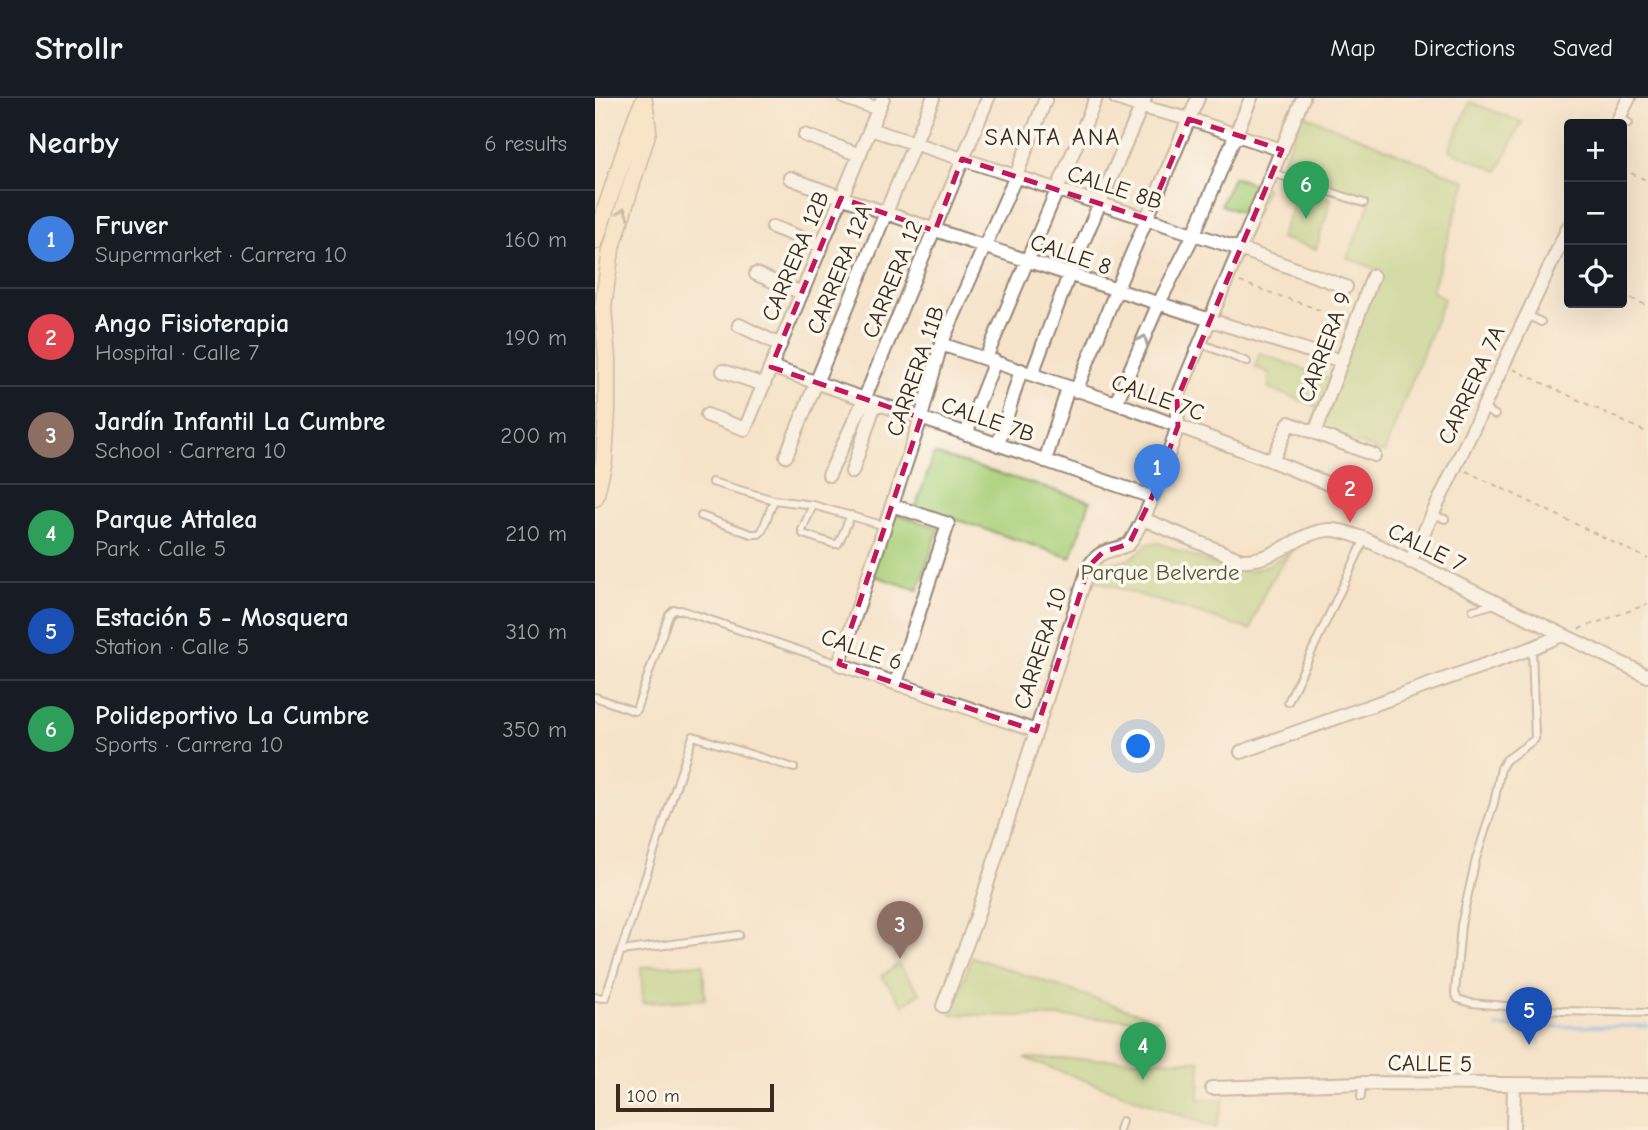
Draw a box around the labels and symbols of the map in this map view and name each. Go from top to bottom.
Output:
district label: SANTA ANA [984,123,1122,151]
street label: CALLE 8B [1064,159,1166,215]
pin: 6 [1283,161,1329,219]
street label: CARRERA 12B [756,187,835,325]
street label: CARRERA 12A [801,200,878,338]
one-way arrow [614,207,629,219]
street label: CARRERA 12 [857,216,928,342]
street label: CALLE 8 [1027,228,1115,281]
street label: CARRERA 9 [1292,288,1357,406]
street label: CARRERA 11B [881,302,950,440]
street label: CARRERA 7A [1432,322,1511,449]
one-way arrow [1135,335,1149,348]
street label: CALLE 7C [1108,368,1208,427]
street label: CALLE 7B [937,391,1038,448]
pin: 1 [1134,444,1180,502]
pin: 2 [1327,465,1373,523]
street label: CALLE 7 [1384,517,1470,578]
park label: Parque Belverde [1081,559,1240,586]
street label: CARRERA 10 [1008,584,1073,713]
street label: CALLE 6 [817,623,906,676]
your location [1121,729,1155,763]
pin: 3 [877,901,923,959]
pin: 5 [1506,987,1552,1045]
pin: 4 [1120,1022,1166,1080]
street label: CALLE 5 [1388,1049,1472,1078]
scale bar [616,1081,773,1113]

